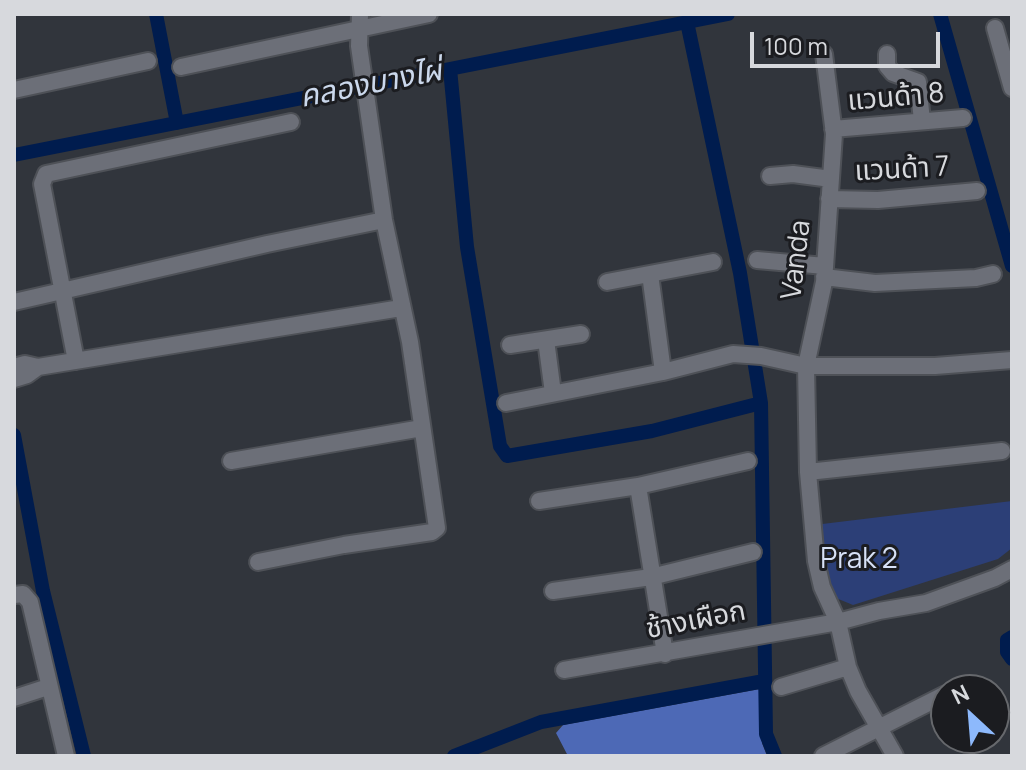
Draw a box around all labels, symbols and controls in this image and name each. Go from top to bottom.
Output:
scale bar [754,16,944,66]
text: 100 m [764,29,828,62]
water label: คลองบางไผ่ [297,54,445,116]
street label: แวนด้า 8 [846,77,946,119]
street label: แวนด้า 7 [854,151,950,189]
street label: Vanda [775,218,819,302]
park label: Prak 2 [820,543,898,577]
street label: ช้างเผือก [643,595,749,647]
north arrow [930,674,1010,754]
text: N [947,677,974,711]

